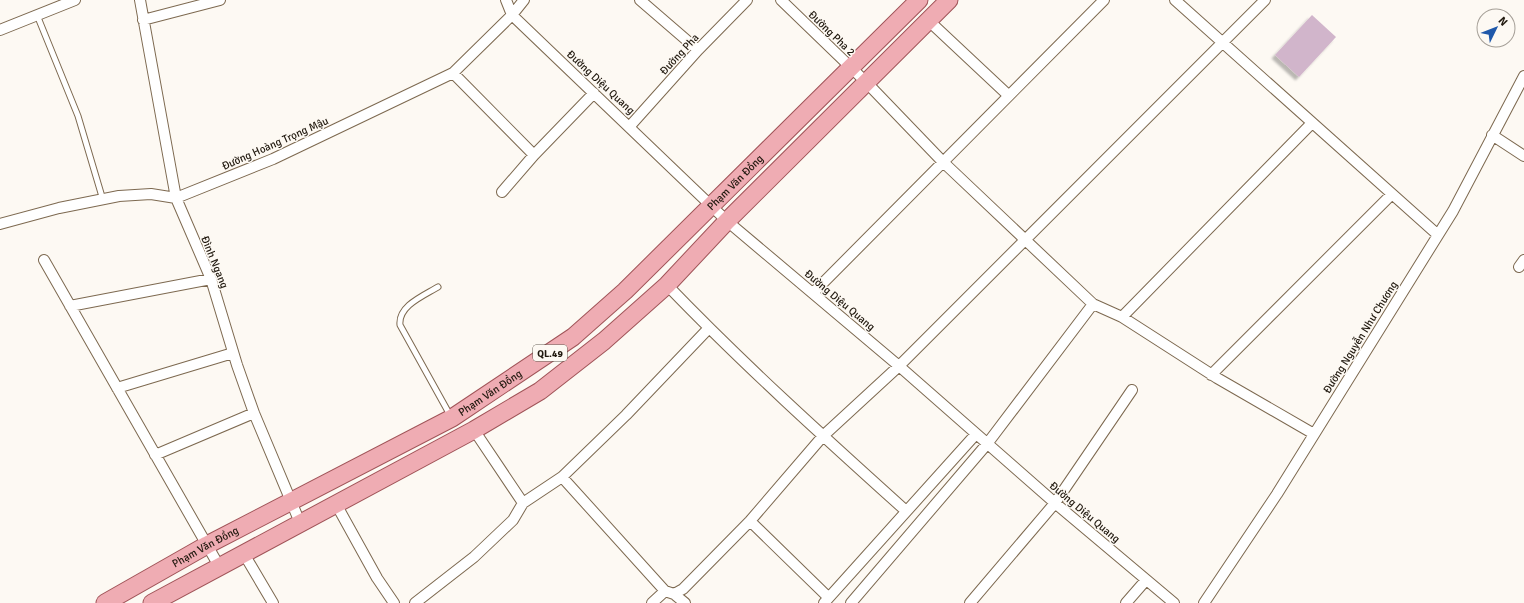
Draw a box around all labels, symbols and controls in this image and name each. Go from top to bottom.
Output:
street label: Đường Pha 2 [806,8,858,59]
north arrow [1476,8,1516,48]
text: N [1496,14,1510,29]
street label: Đường Pha [657,31,702,77]
street label: Đường Diệu Quang [564,48,637,117]
street label: Đường Hoàng Trọng Mậu [220,114,331,173]
street label: Phạm Văn Đồng [704,152,766,213]
street label: Đình Ngang [198,234,231,290]
street label: Đường Diệu Quang [802,267,878,334]
street label: Đường Nguyễn Như Chương [1320,278,1400,396]
road number: QL.49 [533,345,567,361]
street label: Phạm Văn Đồng [456,367,525,419]
street label: Đường Diệu Quang [1047,479,1123,546]
street label: Phạm Văn Đồng [170,524,241,570]

